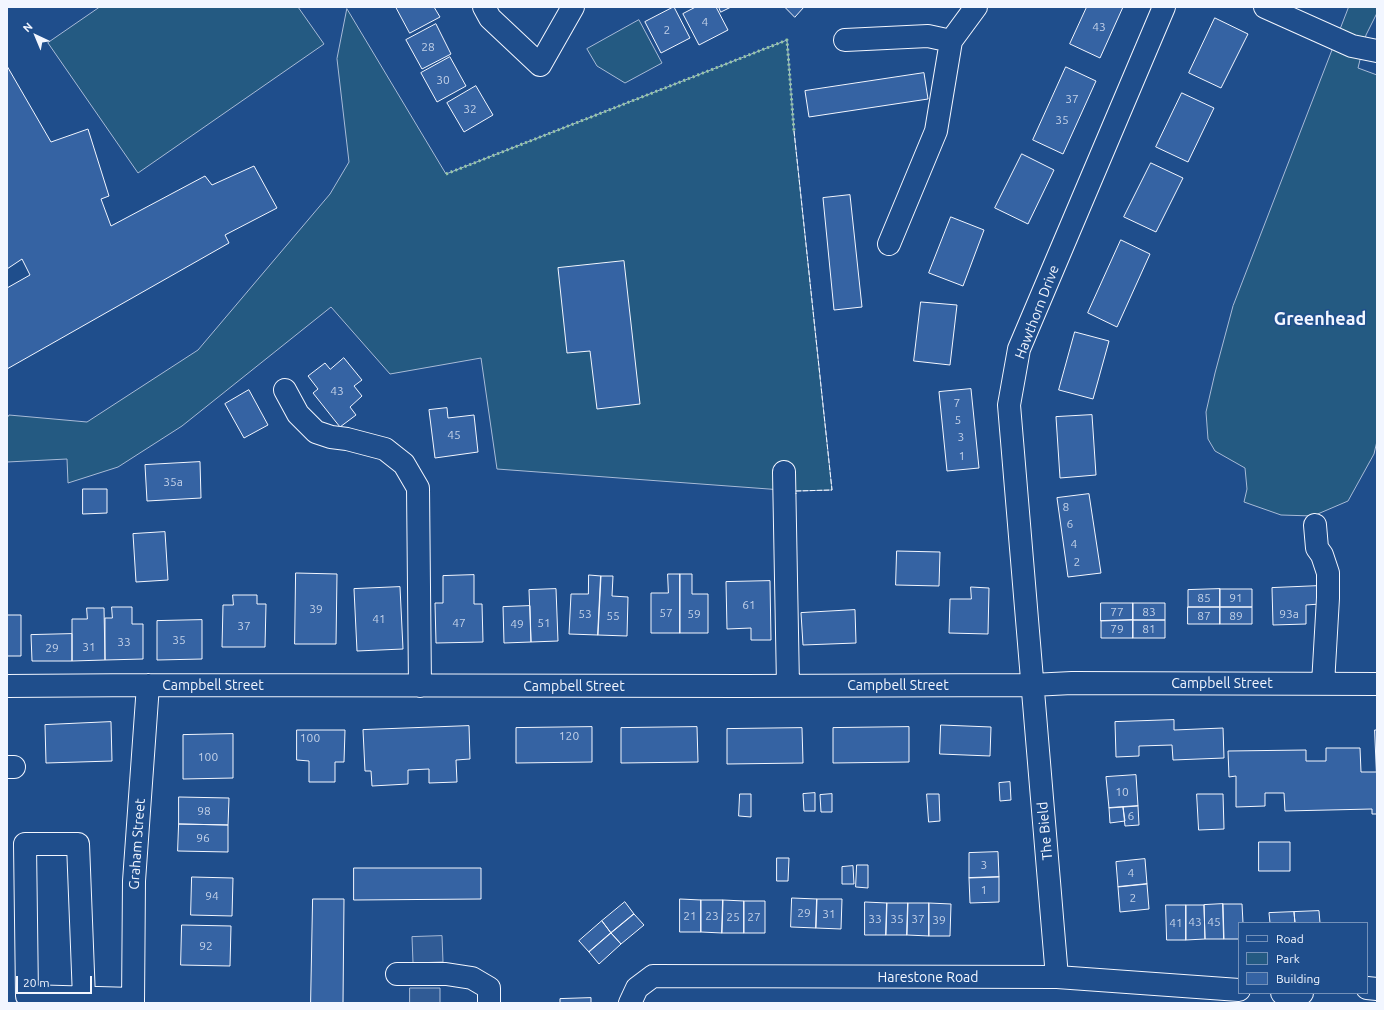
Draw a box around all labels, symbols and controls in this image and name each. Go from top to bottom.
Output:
house number: 4 [702,15,708,29]
north arrow [16,16,56,56]
text: N [21,20,35,35]
house number: 43 [1092,20,1106,34]
house number: 2 [664,23,670,37]
house number: 28 [421,40,435,54]
house number: 30 [436,73,450,87]
house number: 37 [1065,92,1079,106]
house number: 32 [463,102,477,116]
house number: 35 [1055,113,1069,127]
street label: Hawthorn Drive [1011,263,1063,361]
district label: Greenhead [1274,308,1366,330]
house number: 43 [330,384,344,398]
house number: 7 [954,396,960,410]
house number: 5 [955,413,961,427]
house number: 45 [447,428,461,442]
house number: 3 [958,430,964,444]
house number: 1 [959,449,965,463]
house number: 35a [163,475,183,489]
house number: 8 [1063,500,1069,514]
house number: 6 [1067,517,1073,531]
house number: 4 [1071,537,1077,551]
house number: 2 [1074,555,1080,569]
house number: 85 [1197,591,1211,605]
house number: 91 [1229,591,1243,605]
house number: 61 [742,598,756,612]
house number: 39 [309,602,323,616]
house number: 77 [1110,605,1124,619]
house number: 83 [1142,605,1156,619]
house number: 57 [659,606,673,620]
house number: 53 [578,607,592,621]
house number: 59 [687,607,701,621]
house number: 93a [1279,607,1299,621]
house number: 55 [606,609,620,623]
house number: 87 [1197,609,1211,623]
house number: 89 [1229,609,1243,623]
house number: 41 [372,612,386,626]
house number: 47 [452,616,466,630]
house number: 51 [537,616,551,630]
house number: 49 [510,617,524,631]
house number: 37 [237,619,251,633]
house number: 79 [1110,622,1124,636]
house number: 81 [1142,622,1156,636]
house number: 35 [172,633,186,647]
house number: 33 [117,635,131,649]
house number: 31 [82,640,96,654]
house number: 29 [45,641,59,655]
street label: Campbell Street [1171,675,1273,691]
street label: Campbell Street [162,677,264,693]
street label: Campbell Street [847,677,949,693]
street label: Campbell Street [523,678,625,694]
house number: 120 [559,729,579,743]
house number: 100 [300,731,320,745]
house number: 100 [198,750,218,764]
house number: 10 [1115,785,1129,799]
street label: Graham Street [125,798,149,890]
street label: The Bield [1034,801,1056,861]
house number: 98 [197,804,211,818]
house number: 6 [1128,809,1134,823]
house number: 96 [196,831,210,845]
house number: 3 [981,858,987,872]
house number: 4 [1128,866,1134,880]
house number: 1 [981,883,987,897]
house number: 94 [205,889,219,903]
house number: 2 [1130,891,1136,905]
house number: 29 [797,906,811,920]
house number: 31 [822,907,836,921]
house number: 21 [683,909,697,923]
house number: 23 [705,909,719,923]
house number: 25 [726,910,740,924]
house number: 27 [747,910,761,924]
house number: 33 [868,912,882,926]
house number: 35 [890,912,904,926]
house number: 37 [911,912,925,926]
house number: 39 [932,913,946,927]
house number: 43 [1188,915,1202,929]
house number: 45 [1207,915,1221,929]
house number: 41 [1169,916,1183,930]
legend [1238,922,1368,994]
text: Road [1276,932,1304,945]
house number: 92 [199,939,213,953]
text: Park [1276,952,1300,965]
scale bar [18,968,94,994]
street label: Harestone Road [878,969,978,985]
text: Building [1276,972,1320,985]
text: 20 m [23,976,50,989]

